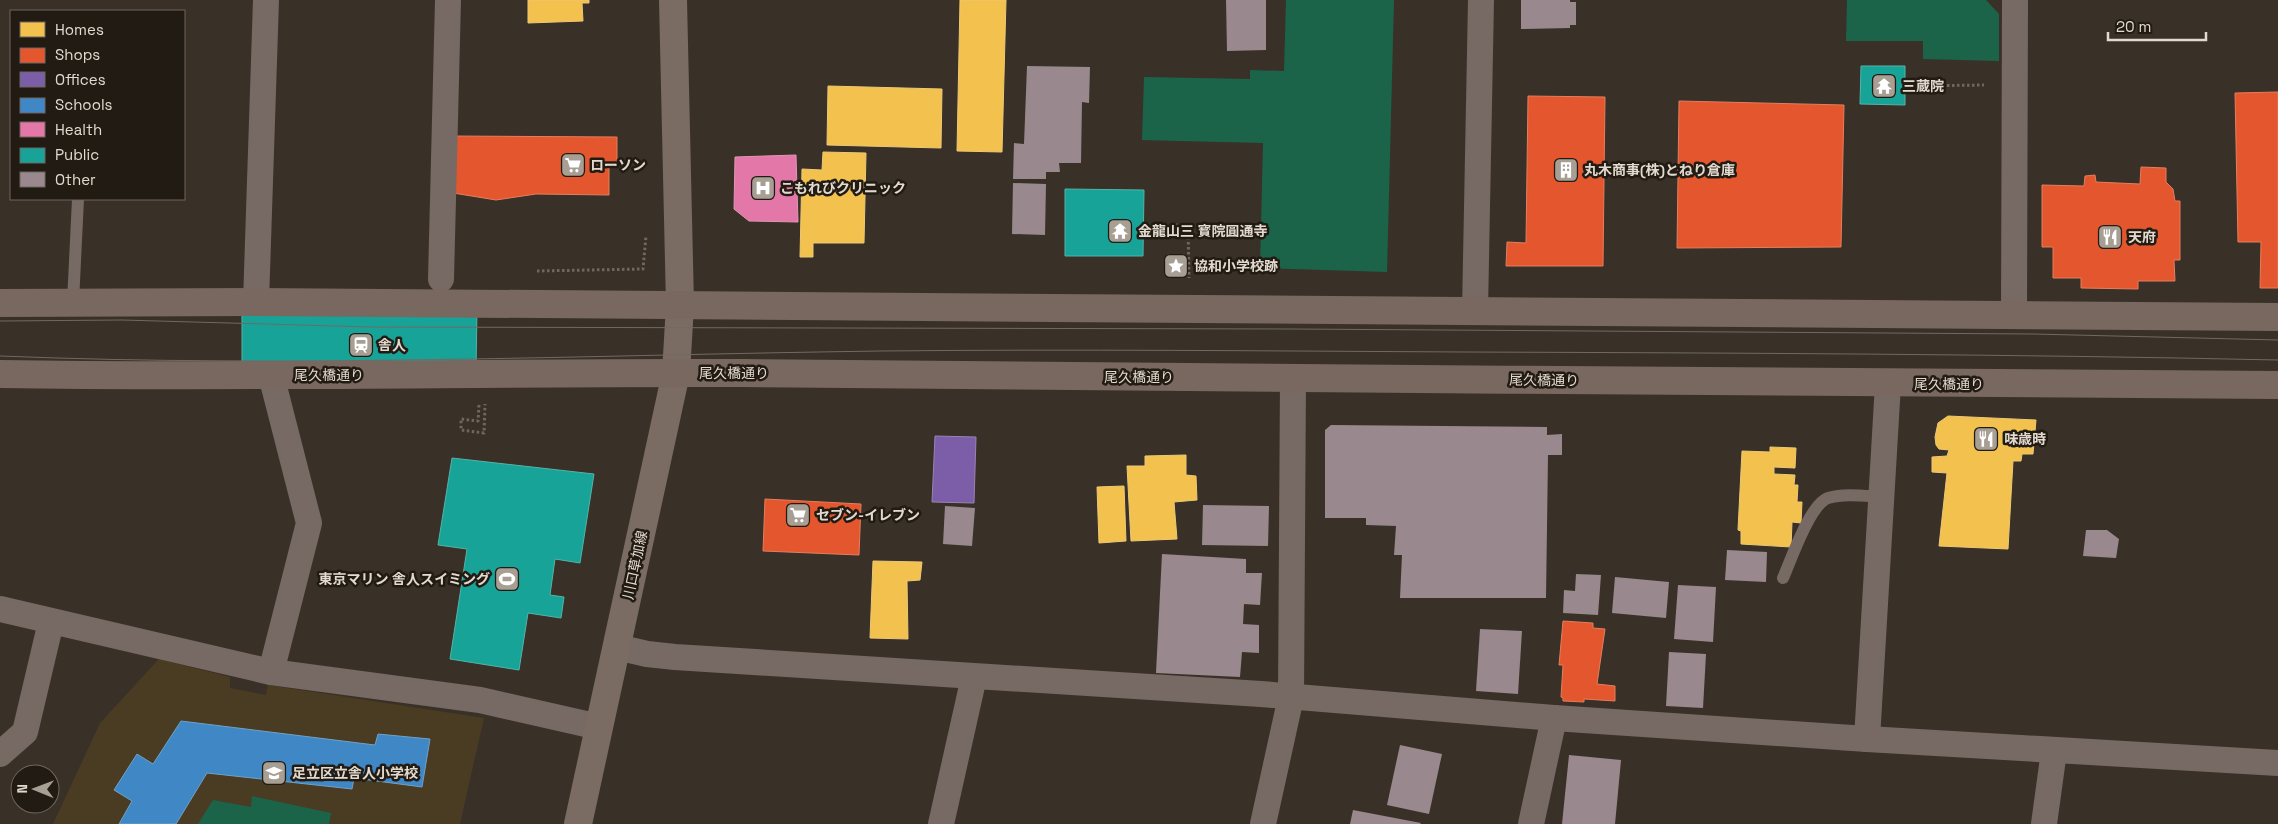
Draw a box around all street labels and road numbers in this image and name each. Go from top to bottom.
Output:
street label: 尾久橋通り [699,364,769,382]
street label: 尾久橋通り [294,366,364,384]
street label: 尾久橋通り [1104,368,1174,386]
street label: 尾久橋通り [1509,370,1579,390]
street label: 尾久橋通り [1914,375,1984,393]
street label: 川口草加線 [619,529,651,601]

